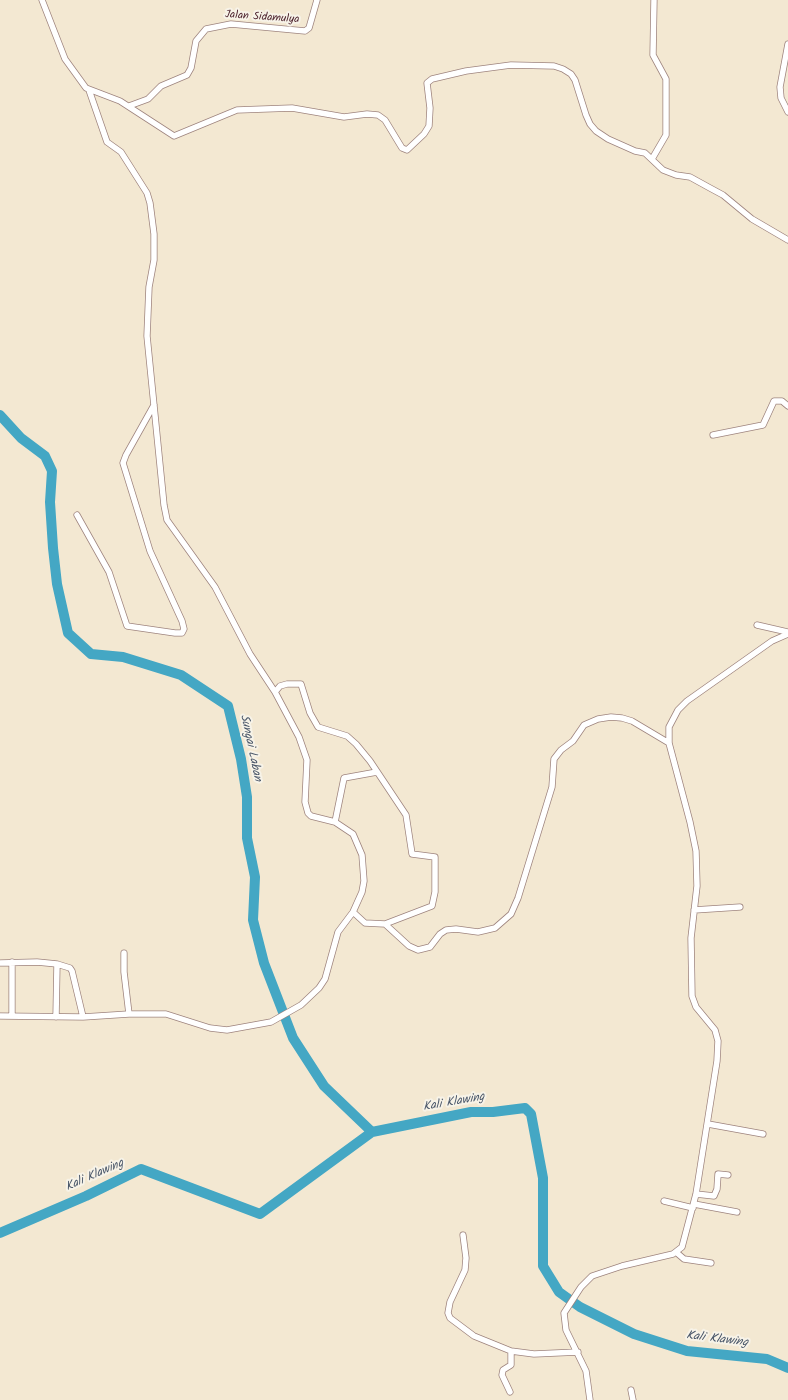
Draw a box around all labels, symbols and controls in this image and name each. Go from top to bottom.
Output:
street label: Jalan Sidamulya [224,9,300,27]
water label: Sungai Laban [236,713,264,783]
water label: Kali Klawing [422,1091,486,1115]
water label: Kali Klawing [64,1157,126,1195]
water label: Kali Klawing [685,1329,749,1351]

